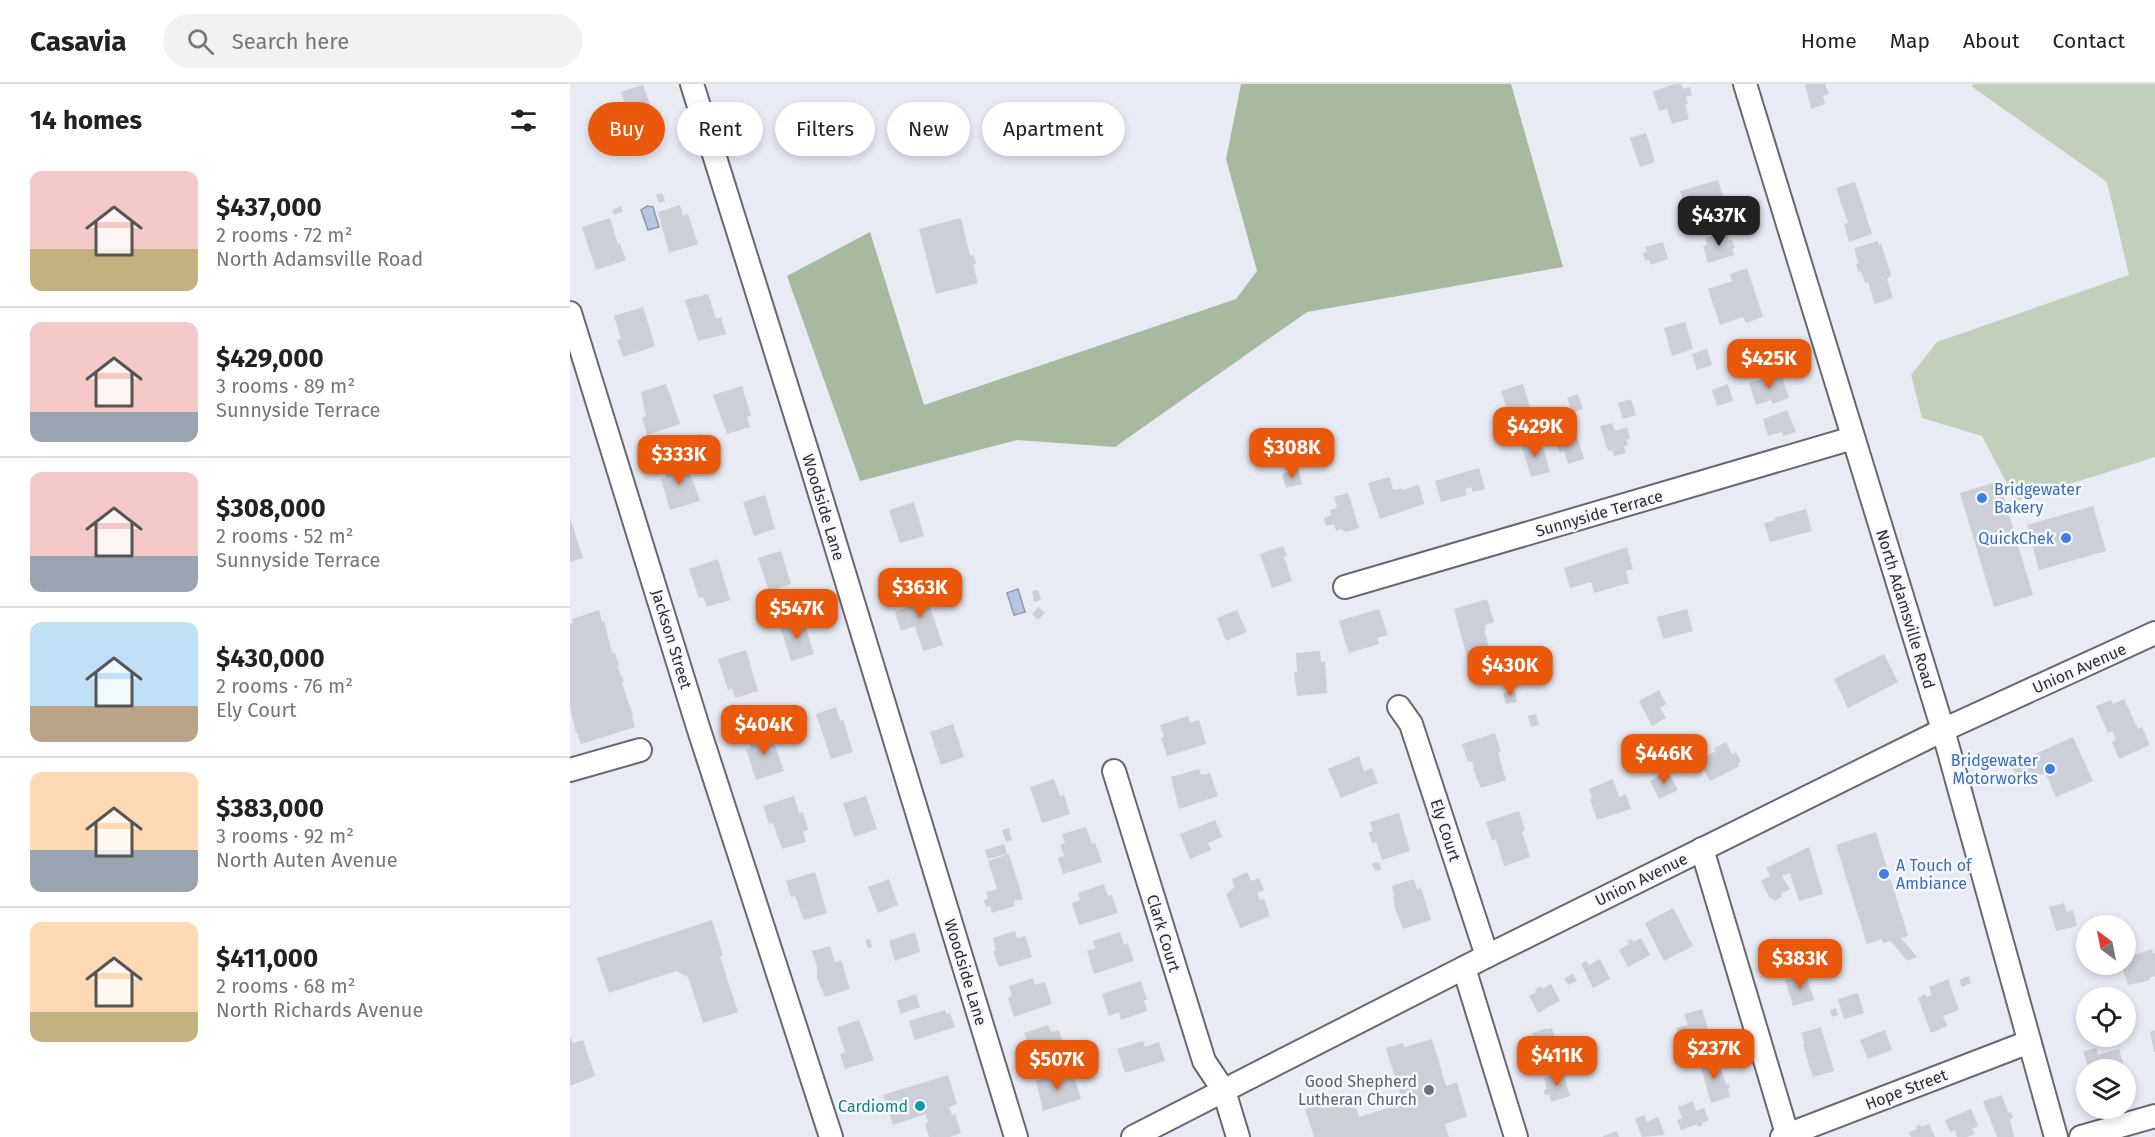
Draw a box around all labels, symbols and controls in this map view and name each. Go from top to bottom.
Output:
search box [163,14,583,68]
text: Casavia [30,25,127,58]
icon: search [184,25,217,58]
text: Search here [232,28,349,55]
text: Home [1801,28,1857,54]
text: Map [1890,28,1930,54]
text: About [1963,28,2020,54]
text: Contact [2053,28,2125,54]
chip: Buy [588,102,665,156]
chip: Rent [677,102,763,156]
chip: Filters [775,102,875,156]
chip: New [887,102,970,156]
chip: Apartment [982,102,1125,156]
icon: filters [507,104,540,137]
text: 14 homes [30,105,142,136]
text: $437,000 [216,192,322,223]
icon: home [78,195,150,267]
pin: $437K [1677,196,1761,247]
text: $437K [1692,203,1746,227]
text: 2 rooms · 72 m² [216,223,352,247]
text: North Adamsville Road [216,247,423,271]
pin: $425K [1727,339,1811,390]
text: $429,000 [216,343,324,374]
icon: home [78,346,150,418]
text: $425K [1741,346,1797,370]
text: 3 rooms · 89 m² [216,374,355,398]
text: Sunnyside Terrace [216,398,381,422]
pin: $429K [1493,407,1577,458]
text: $429K [1507,414,1563,438]
pin: $308K [1250,428,1334,479]
pin: $333K [637,435,721,486]
text: $308K [1263,435,1321,459]
text: $333K [652,442,706,466]
street label: Woodside Lane [798,452,849,563]
place label: Bridgewater Bakery [1994,480,2082,517]
street label: Sunnyside Terrace [1533,486,1665,541]
marker: Bridgewater Bakery [1975,491,1989,505]
text: $308,000 [216,493,326,524]
icon: home [78,496,150,568]
text: 2 rooms · 52 m² [216,524,354,548]
street label: North Adamsville Road [1872,527,1939,691]
place label: QuickChek [1978,529,2055,548]
marker: QuickChek [2059,531,2073,545]
text: Sunnyside Terrace [216,548,381,572]
pin: $363K [878,568,962,619]
text: $363K [892,575,948,599]
street label: Jackson Street [647,587,696,691]
pin: $547K [755,589,839,640]
text: $547K [770,596,824,620]
street label: Union Avenue [2029,639,2129,698]
text: $430,000 [216,643,325,674]
icon: home [78,646,150,718]
pin: $430K [1468,646,1552,697]
text: $430K [1482,653,1538,677]
text: 2 rooms · 76 m² [216,674,353,698]
text: Ely Court [216,698,296,722]
pin: $404K [722,705,806,756]
text: $404K [735,712,793,736]
pin: $446K [1622,734,1706,785]
text: $446K [1635,741,1693,765]
place label: Bridgewater Motorworks [1951,751,2039,788]
marker: Bridgewater Motorworks [2043,762,2057,776]
text: $383,000 [216,793,324,824]
icon: home [78,796,150,868]
street label: Ely Court [1427,797,1465,864]
text: 3 rooms · 92 m² [216,824,354,848]
text: North Auten Avenue [216,848,398,872]
street label: Union Avenue [1592,849,1691,910]
place label: A Touch of Ambiance [1896,856,1973,893]
marker: A Touch of Ambiance [1877,867,1891,881]
street label: Clark Court [1143,892,1184,974]
north arrow [2076,915,2136,975]
map controls [2076,915,2136,1119]
street label: Woodside Lane [940,917,991,1028]
pin: $383K [1758,939,1842,990]
text: $411,000 [216,943,318,974]
icon: home [78,946,150,1018]
text: $383K [1772,946,1828,970]
text: 2 rooms · 68 m² [216,974,356,998]
button: locate [2076,987,2136,1047]
text: North Richards Avenue [216,998,423,1022]
pin: $237K [1672,1029,1756,1080]
pin: $411K [1515,1036,1599,1087]
text: $237K [1687,1036,1741,1060]
pin: $507K [1015,1040,1099,1091]
text: $411K [1531,1043,1583,1067]
text: $507K [1029,1047,1085,1071]
button: layers [2076,1059,2136,1119]
street label: Hope Street [1863,1065,1950,1114]
place label: Good Shepherd Lutheran Church [1298,1072,1417,1109]
marker: Good Shepherd Lutheran Church [1422,1083,1436,1097]
place label: Cardiomd [838,1097,908,1116]
marker: Cardiomd [913,1099,927,1113]

